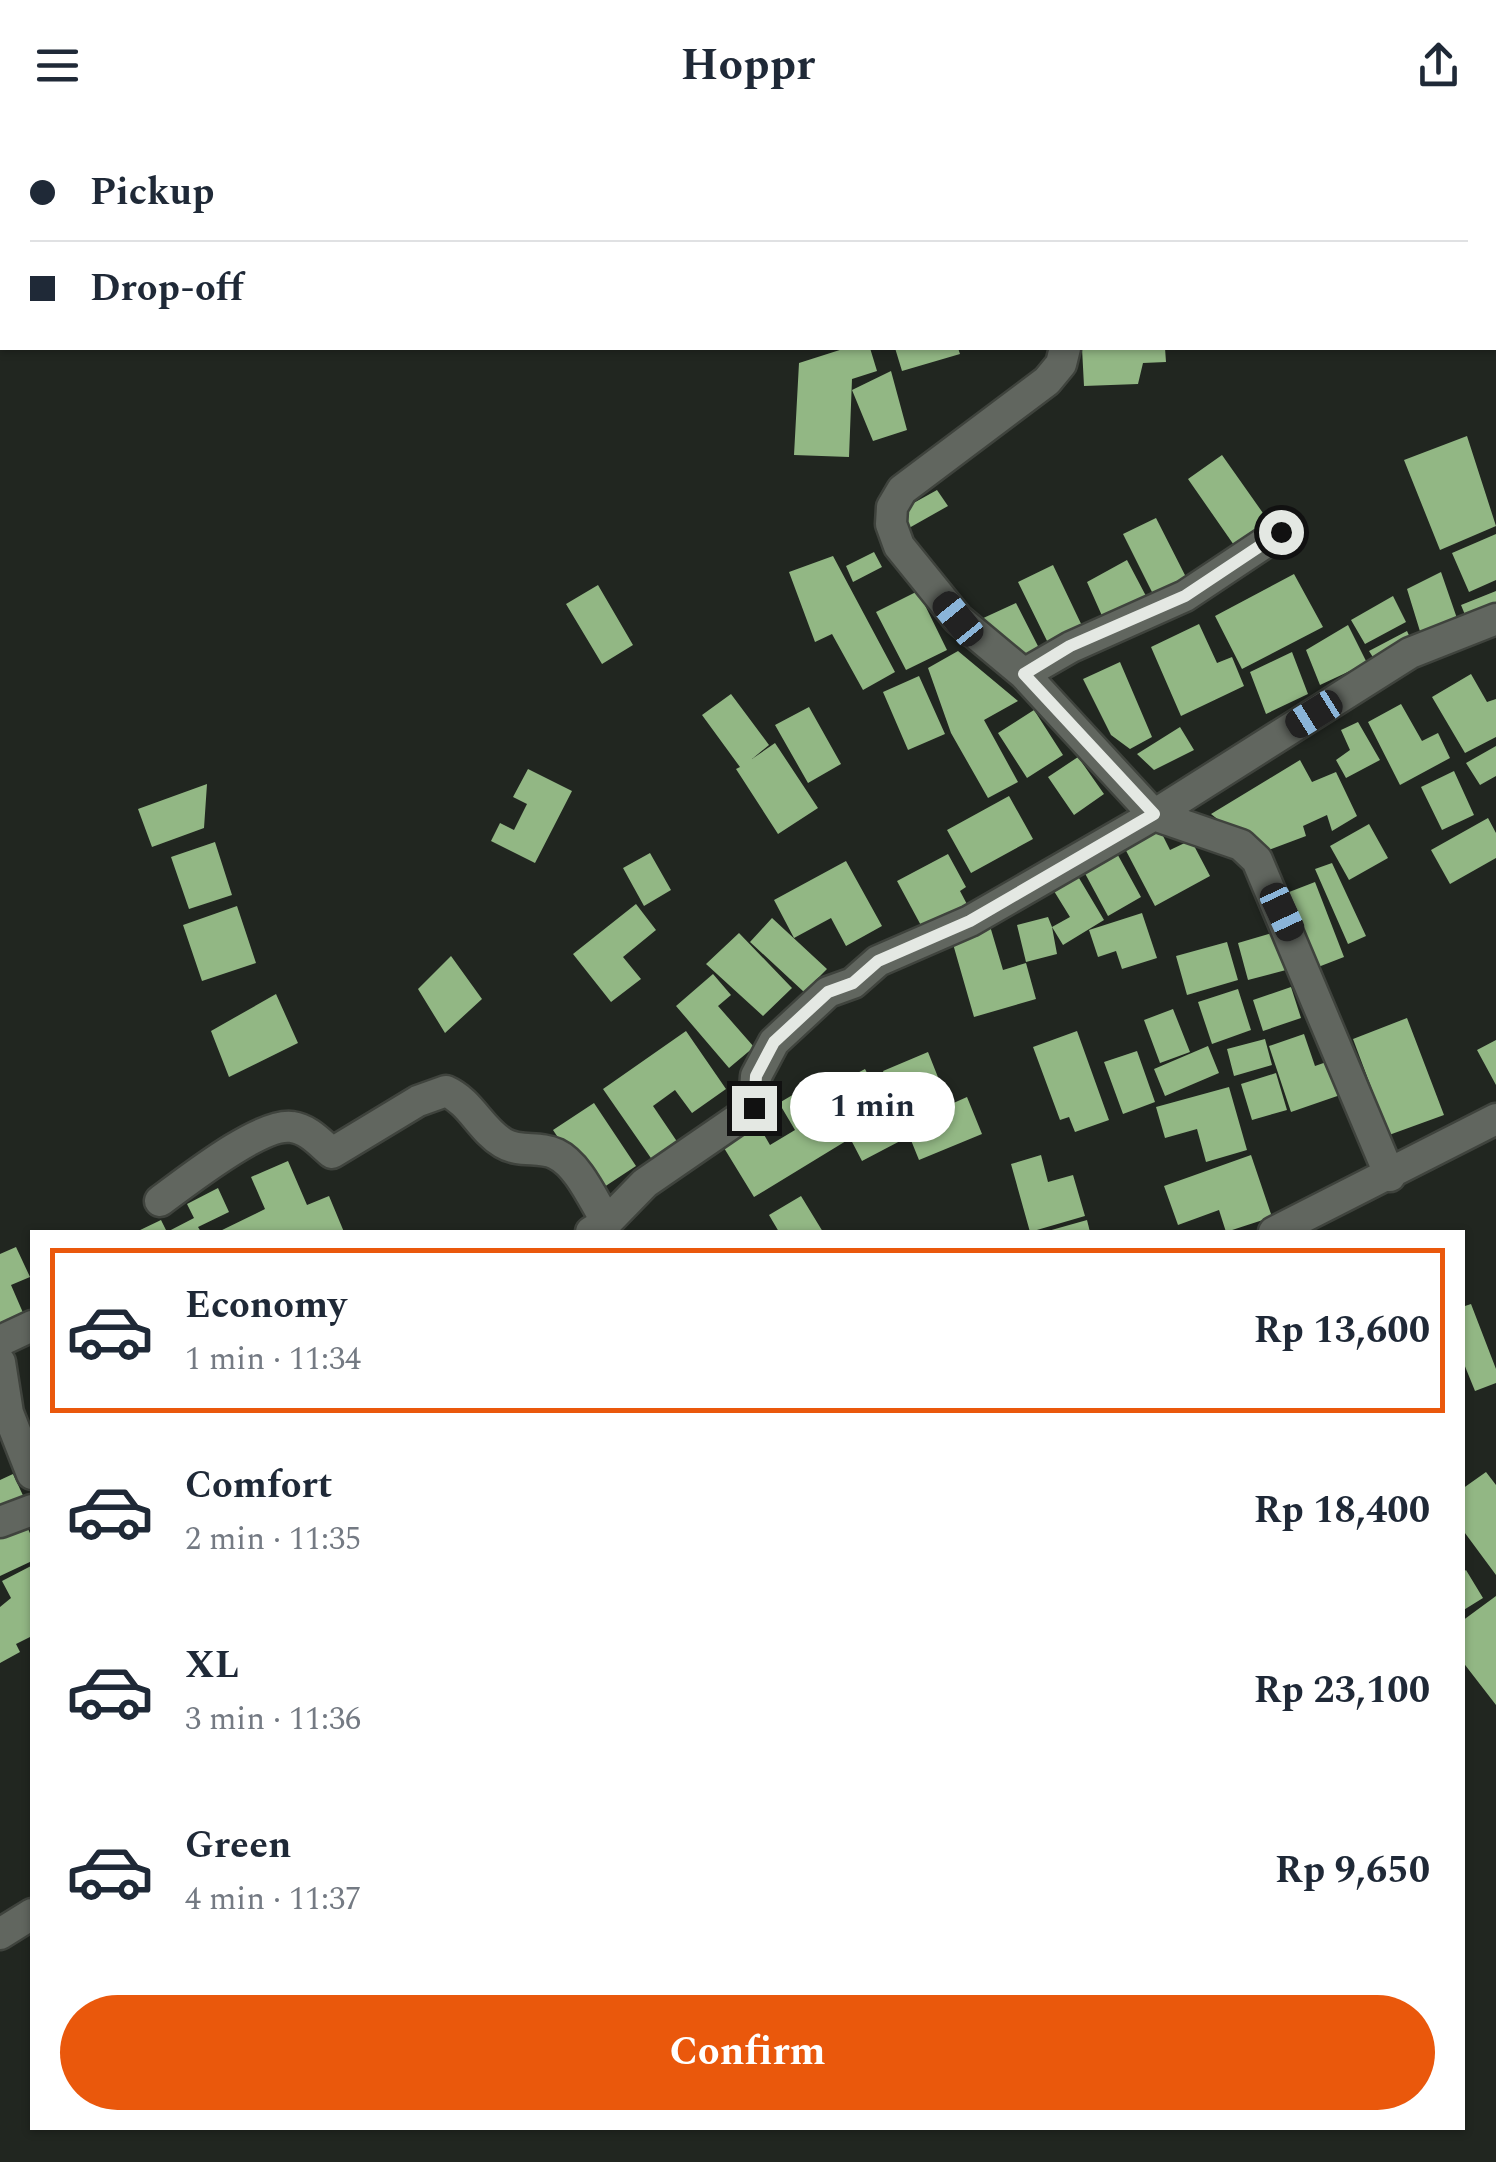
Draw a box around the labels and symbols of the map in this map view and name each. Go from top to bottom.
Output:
route start [1259,510,1304,555]
car [927,586,989,652]
car [1281,685,1347,743]
car [1256,878,1308,946]
callout: 1 min [789,1073,954,1143]
route end [732,1086,777,1131]

